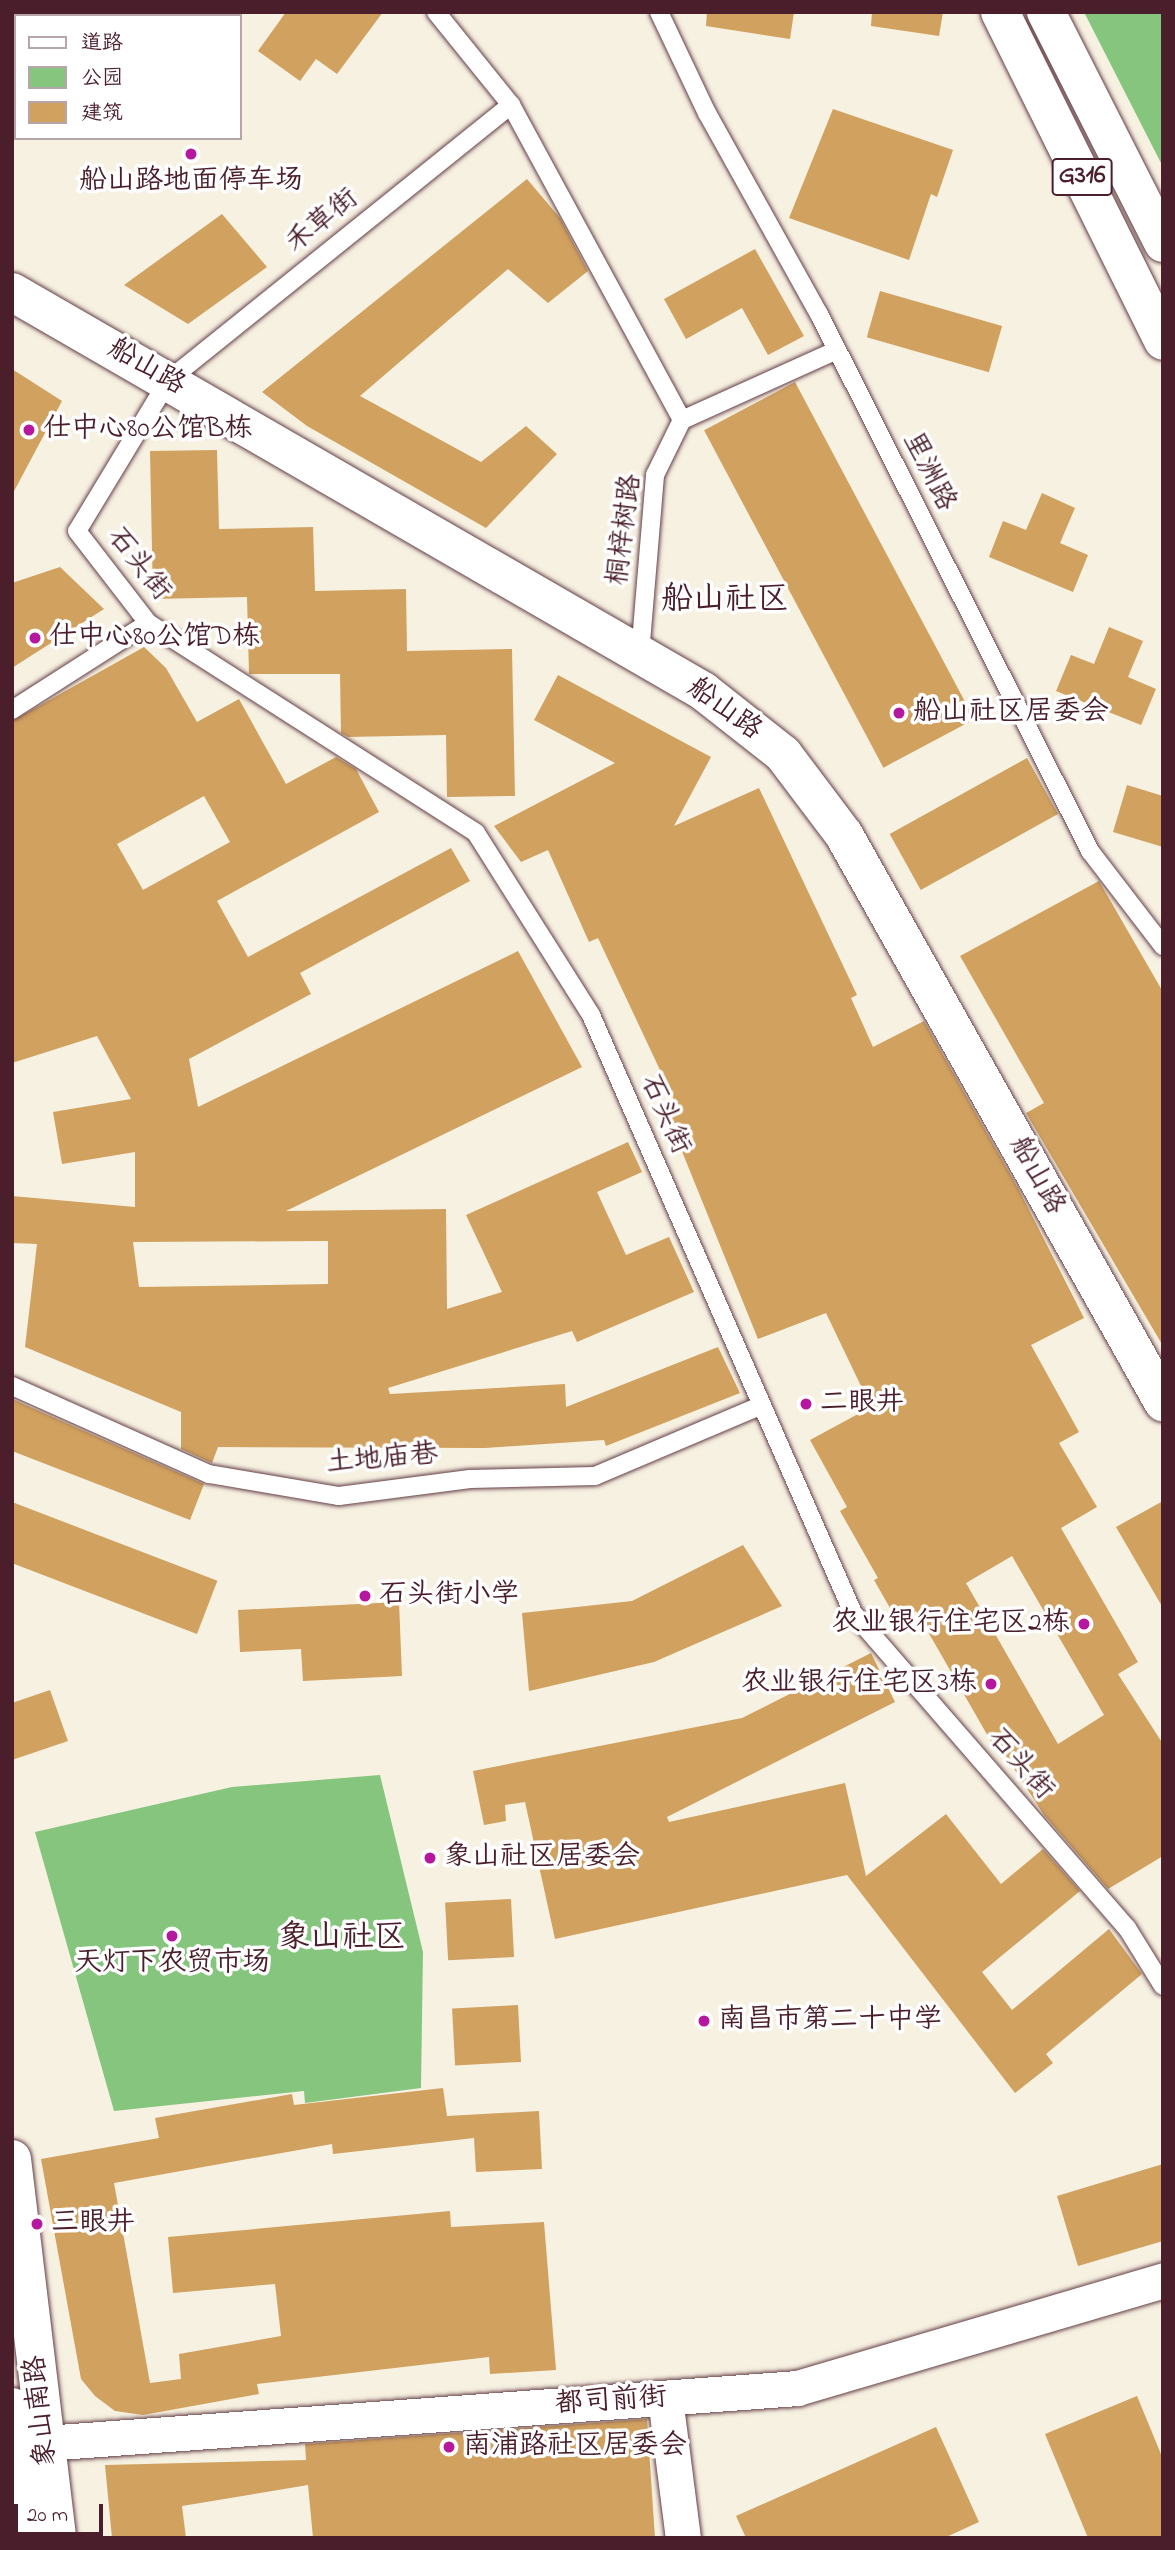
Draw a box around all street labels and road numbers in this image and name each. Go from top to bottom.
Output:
road number: G316 [1050,154,1114,200]
street label: 禾草街 [280,183,366,261]
street label: 船山路 [101,332,191,404]
street label: 里洲路 [894,427,962,517]
street label: 桐梓树路 [603,472,649,588]
street label: 石头街 [99,522,177,608]
street label: 船山路 [680,672,768,748]
street label: 石头街 [632,1070,696,1160]
street label: 船山路 [1001,1131,1071,1221]
street label: 土地庙巷 [325,1438,439,1482]
street label: 石头街 [980,1722,1060,1808]
street label: 象山南路 [19,2354,65,2468]
street label: 都司前街 [554,2381,668,2423]

